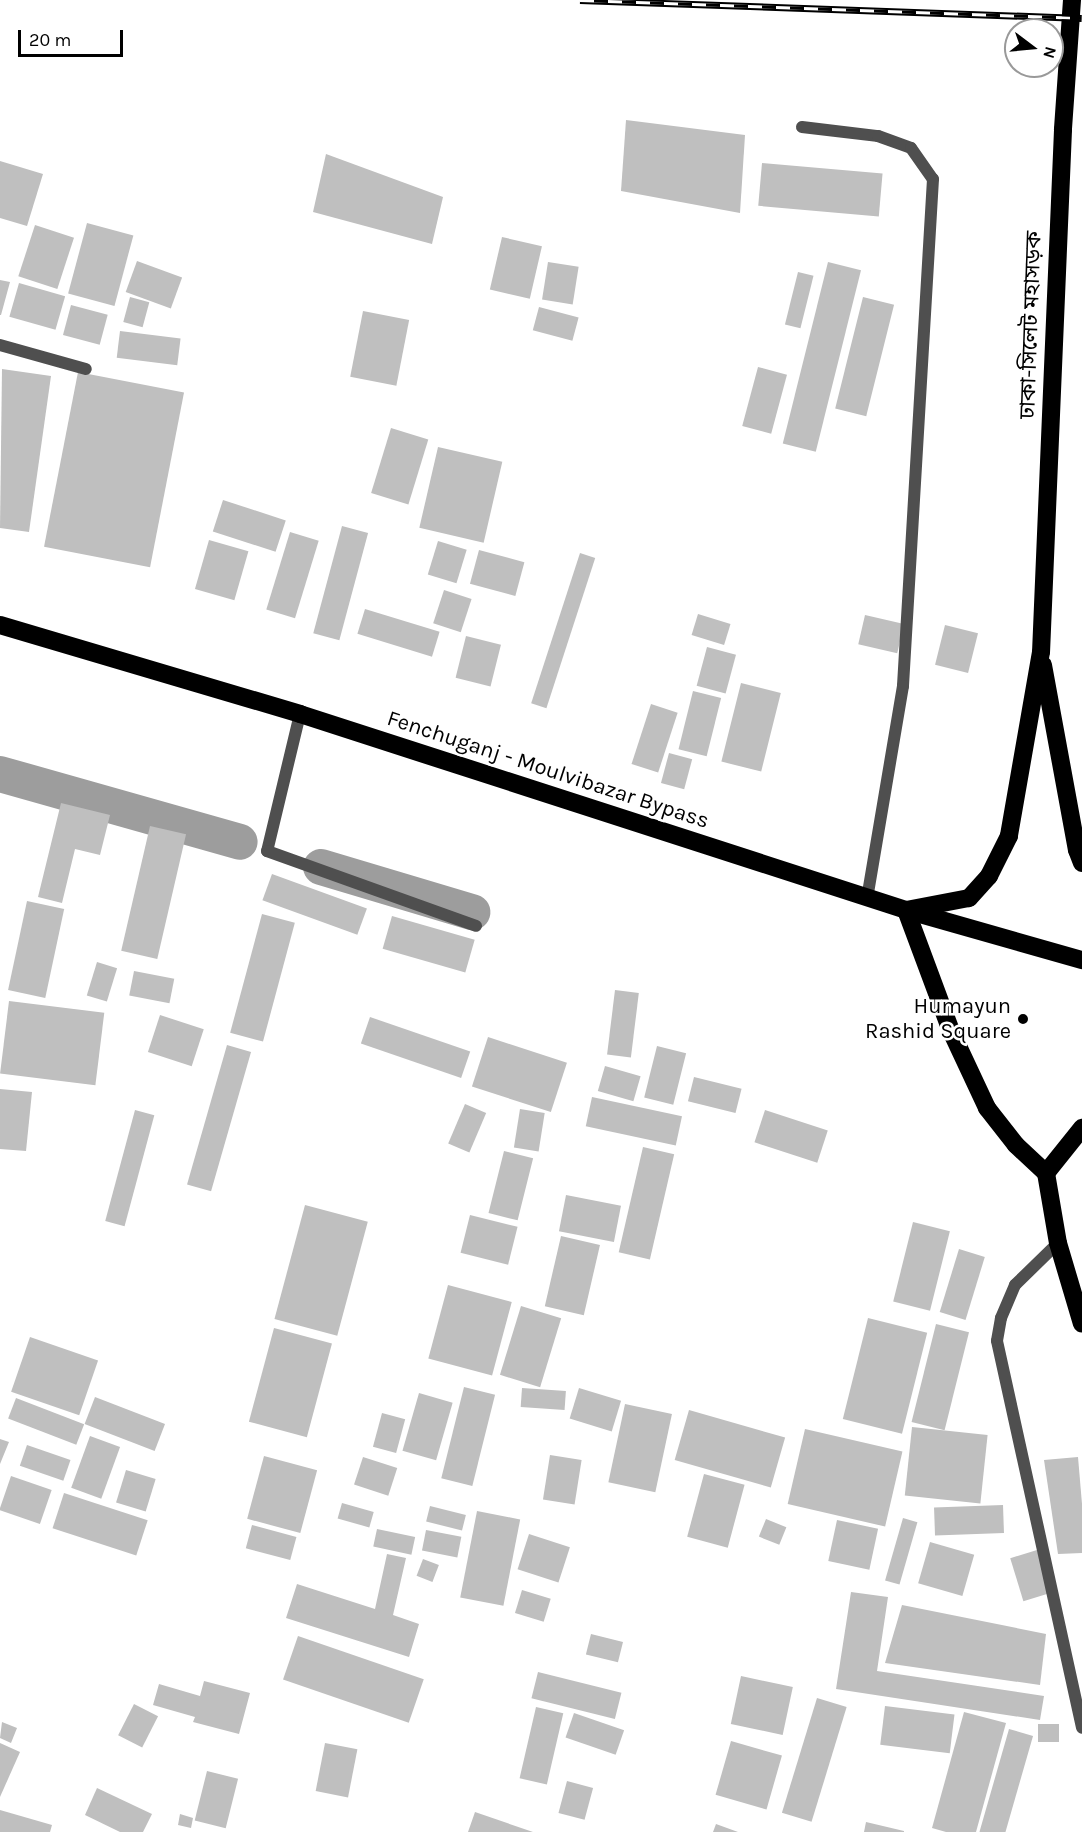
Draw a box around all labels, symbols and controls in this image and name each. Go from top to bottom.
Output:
scale bar [21,18,126,56]
north arrow [1004,18,1064,78]
text: 20 m [29,29,71,51]
text: N [1039,44,1061,61]
street label: ঢাকা-সিলেট মহাসড়ক [1015,231,1047,419]
street label: Fenchuganj - Moulvibazar Bypass [384,705,712,835]
place label: Humayun Rashid Square [865,993,1011,1044]
marker: Humayun Rashid Square [1016,1012,1030,1026]

